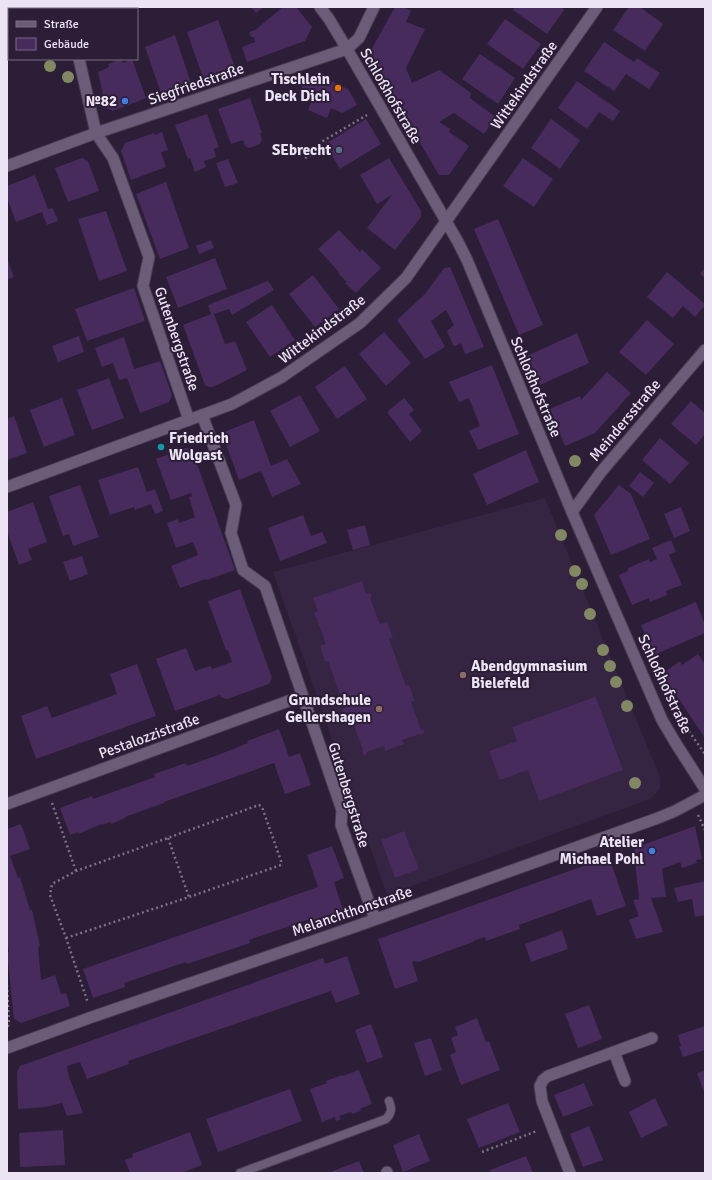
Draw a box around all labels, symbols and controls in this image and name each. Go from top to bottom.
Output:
legend [8,8,138,60]
text: Straße [44,17,79,32]
text: Gebäude [44,37,89,52]
street label: Wittekindstraße [487,37,561,133]
street label: Schloßhofstraße [356,45,426,147]
street label: Siegfriedstraße [146,59,246,109]
place label: Tischlein Deck Dich [265,70,330,105]
marker: Tischlein Deck Dich [333,83,343,93]
place label: №82 [86,92,117,110]
marker: №82 [120,96,130,106]
place label: SEbrecht [272,141,331,159]
marker: SEbrecht [334,145,344,155]
street label: Gutenbergstraße [151,284,203,394]
street label: Wittekindstraße [275,291,369,367]
street label: Schloßhofstraße [507,334,565,440]
street label: Meindersstraße [586,375,664,465]
place label: Friedrich Wolgast [169,429,229,464]
marker: Friedrich Wolgast [156,442,166,452]
street label: Schloßhofstraße [634,631,696,737]
place label: Abendgymnasium Bielefeld [471,657,587,692]
marker: Abendgymnasium Bielefeld [458,670,468,680]
place label: Grundschule Gellershagen [285,691,371,726]
marker: Grundschule Gellershagen [374,704,384,714]
street label: Pestalozzistraße [96,709,202,763]
street label: Gutenbergstraße [324,740,374,850]
place label: Atelier Michael Pohl [560,833,644,868]
marker: Atelier Michael Pohl [647,846,657,856]
street label: Melanchthonstraße [289,882,415,940]

